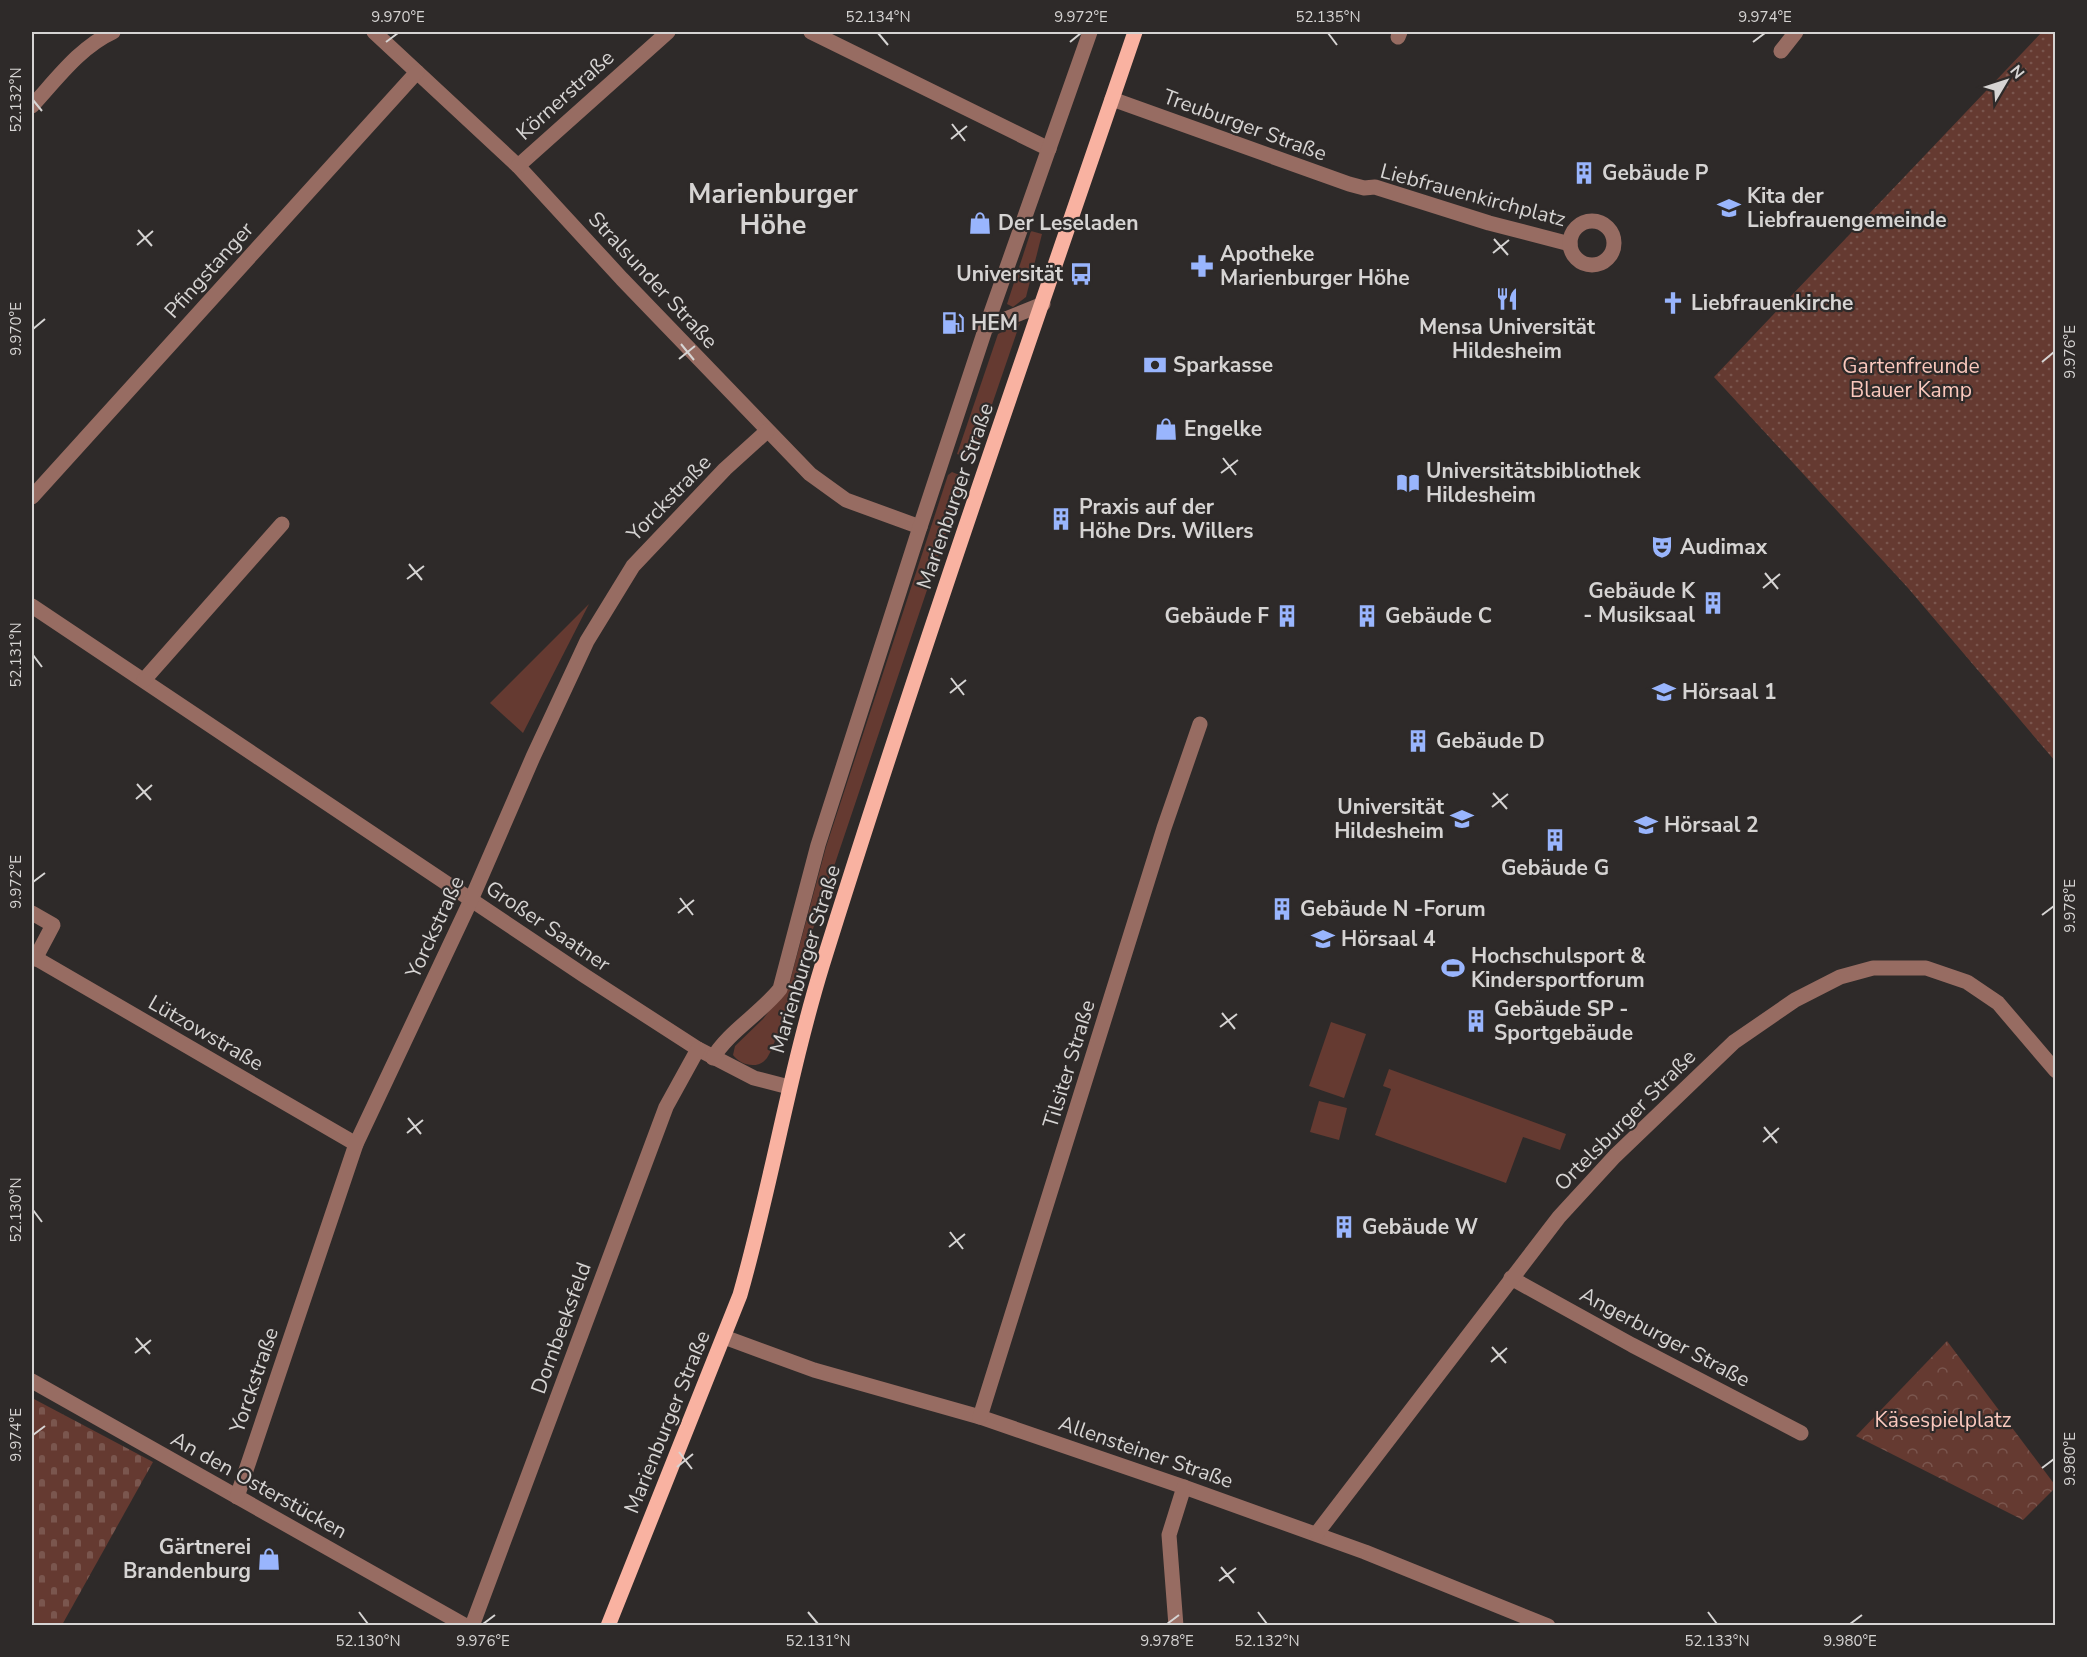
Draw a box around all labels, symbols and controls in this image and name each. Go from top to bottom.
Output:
text: 9.970°E [371,7,425,27]
text: 52.134°N [845,7,911,27]
text: 9.972°E [1054,7,1108,27]
text: 52.135°N [1295,7,1361,27]
text: 9.974°E [1738,7,1792,27]
street label: Körnerstraße [510,44,620,146]
north arrow [1976,51,2036,111]
text: N [2005,61,2029,84]
text: 52.132°N [6,67,26,133]
street label: Treuburger Straße [1159,82,1331,168]
street label: Liebfrauenkirchplatz [1377,157,1569,233]
place label: Gebäude P [1602,159,1709,187]
building icon: Gebäude P [1571,160,1597,186]
district label: Marienburger Höhe [688,176,858,244]
place label: Kita der Liebfrauengemeinde [1747,182,1947,234]
school or university icon: Kita der Liebfrauengemeinde [1716,195,1742,221]
street label: Stralsunder Straße [582,205,724,355]
place label: Der Leseladen [998,209,1138,237]
shop icon: Der Leseladen [967,210,993,236]
street label: Pfingstanger [158,215,260,324]
place label: Apotheke Marienburger Höhe [1220,240,1410,292]
pharmacy icon: Apotheke Marienburger Höhe [1189,253,1215,279]
place label: Universität [956,260,1064,288]
bus stop icon: Universität [1068,261,1094,287]
restaurant icon: Mensa Universität Hildesheim [1494,286,1520,312]
place label: Liebfrauenkirche [1691,289,1853,317]
church icon: Liebfrauenkirche [1660,290,1686,316]
text: 9.970°E [6,302,26,356]
place label: HEM [971,309,1018,337]
fuel station icon: HEM [940,310,966,336]
place label: Mensa Universität Hildesheim [1419,313,1596,365]
text: 9.976°E [2060,325,2080,379]
place label: Sparkasse [1173,351,1273,379]
bank icon: Sparkasse [1142,352,1168,378]
park label: Gartenfreunde Blauer Kamp [1842,352,1980,404]
street label: Marienburger Straße [910,399,1000,593]
place label: Engelke [1184,415,1262,443]
shop icon: Engelke [1153,416,1179,442]
street label: Yorckstraße [620,449,717,548]
place label: Universitätsbibliothek Hildesheim [1426,457,1641,509]
library icon: Universitätsbibliothek Hildesheim [1395,470,1421,496]
place label: Praxis auf der Höhe Drs. Willers [1079,493,1254,545]
building icon: Praxis auf der Höhe Drs. Willers [1048,506,1074,532]
place label: Audimax [1680,533,1768,561]
theatre icon: Audimax [1649,534,1675,560]
place label: Gebäude K - Musiksaal [1583,577,1696,629]
building icon: Gebäude K - Musiksaal [1700,590,1726,616]
place label: Gebäude F [1164,602,1269,630]
place label: Gebäude C [1385,602,1492,630]
building icon: Gebäude F [1274,603,1300,629]
building icon: Gebäude C [1354,603,1380,629]
text: 52.131°N [6,622,26,688]
place label: Hörsaal 1 [1682,678,1777,706]
school or university icon: Hörsaal 1 [1651,679,1677,705]
place label: Gebäude D [1436,727,1545,755]
building icon: Gebäude D [1405,728,1431,754]
place label: Universität Hildesheim [1334,793,1445,845]
school or university icon: Universität Hildesheim [1449,806,1475,832]
place label: Hörsaal 2 [1664,811,1759,839]
school or university icon: Hörsaal 2 [1633,812,1659,838]
building icon: Gebäude G [1542,827,1568,853]
place label: Gebäude G [1501,854,1609,882]
text: 9.972°E [6,855,26,909]
street label: Marienburger Straße [763,862,847,1056]
street label: Yorckstraße [399,871,471,984]
street label: Großer Saatner [480,874,616,978]
text: 9.978°E [2060,879,2080,933]
place label: Gebäude N -Forum [1300,895,1486,923]
building icon: Gebäude N -Forum [1269,896,1295,922]
place label: Hörsaal 4 [1341,925,1436,953]
school or university icon: Hörsaal 4 [1310,926,1336,952]
place label: Hochschulsport & Kindersportforum [1471,942,1646,994]
sports icon: Hochschulsport & Kindersportforum [1440,955,1466,981]
street label: Lützowstraße [143,989,269,1077]
place label: Gebäude SP - Sportgebäude [1494,995,1633,1047]
street label: Tilsiter Straße [1036,996,1102,1132]
building icon: Gebäude SP - Sportgebäude [1463,1008,1489,1034]
street label: Ortelsburger Straße [1548,1043,1702,1197]
text: 52.130°N [6,1177,26,1243]
place label: Gebäude W [1362,1213,1478,1241]
building icon: Gebäude W [1331,1214,1357,1240]
street label: Dornbeeksfeld [524,1258,598,1398]
street label: Angerburger Straße [1575,1280,1755,1394]
street label: Yorckstraße [223,1323,285,1437]
street label: Marienburger Straße [617,1326,717,1518]
park label: Käsespielplatz [1875,1406,2012,1434]
text: 9.974°E [6,1408,26,1462]
street label: Allensteiner Straße [1055,1409,1237,1495]
street label: An den Osterstücken [166,1425,352,1545]
text: 9.980°E [2060,1432,2080,1486]
place label: Gärtnerei Brandenburg [123,1533,251,1585]
shop icon: Gärtnerei Brandenburg [256,1546,282,1572]
text: 52.130°N [335,1631,401,1651]
text: 9.976°E [456,1631,510,1651]
text: 52.131°N [785,1631,851,1651]
text: 9.978°E [1140,1631,1194,1651]
text: 52.132°N [1234,1631,1300,1651]
text: 52.133°N [1684,1631,1750,1651]
text: 9.980°E [1823,1631,1877,1651]

